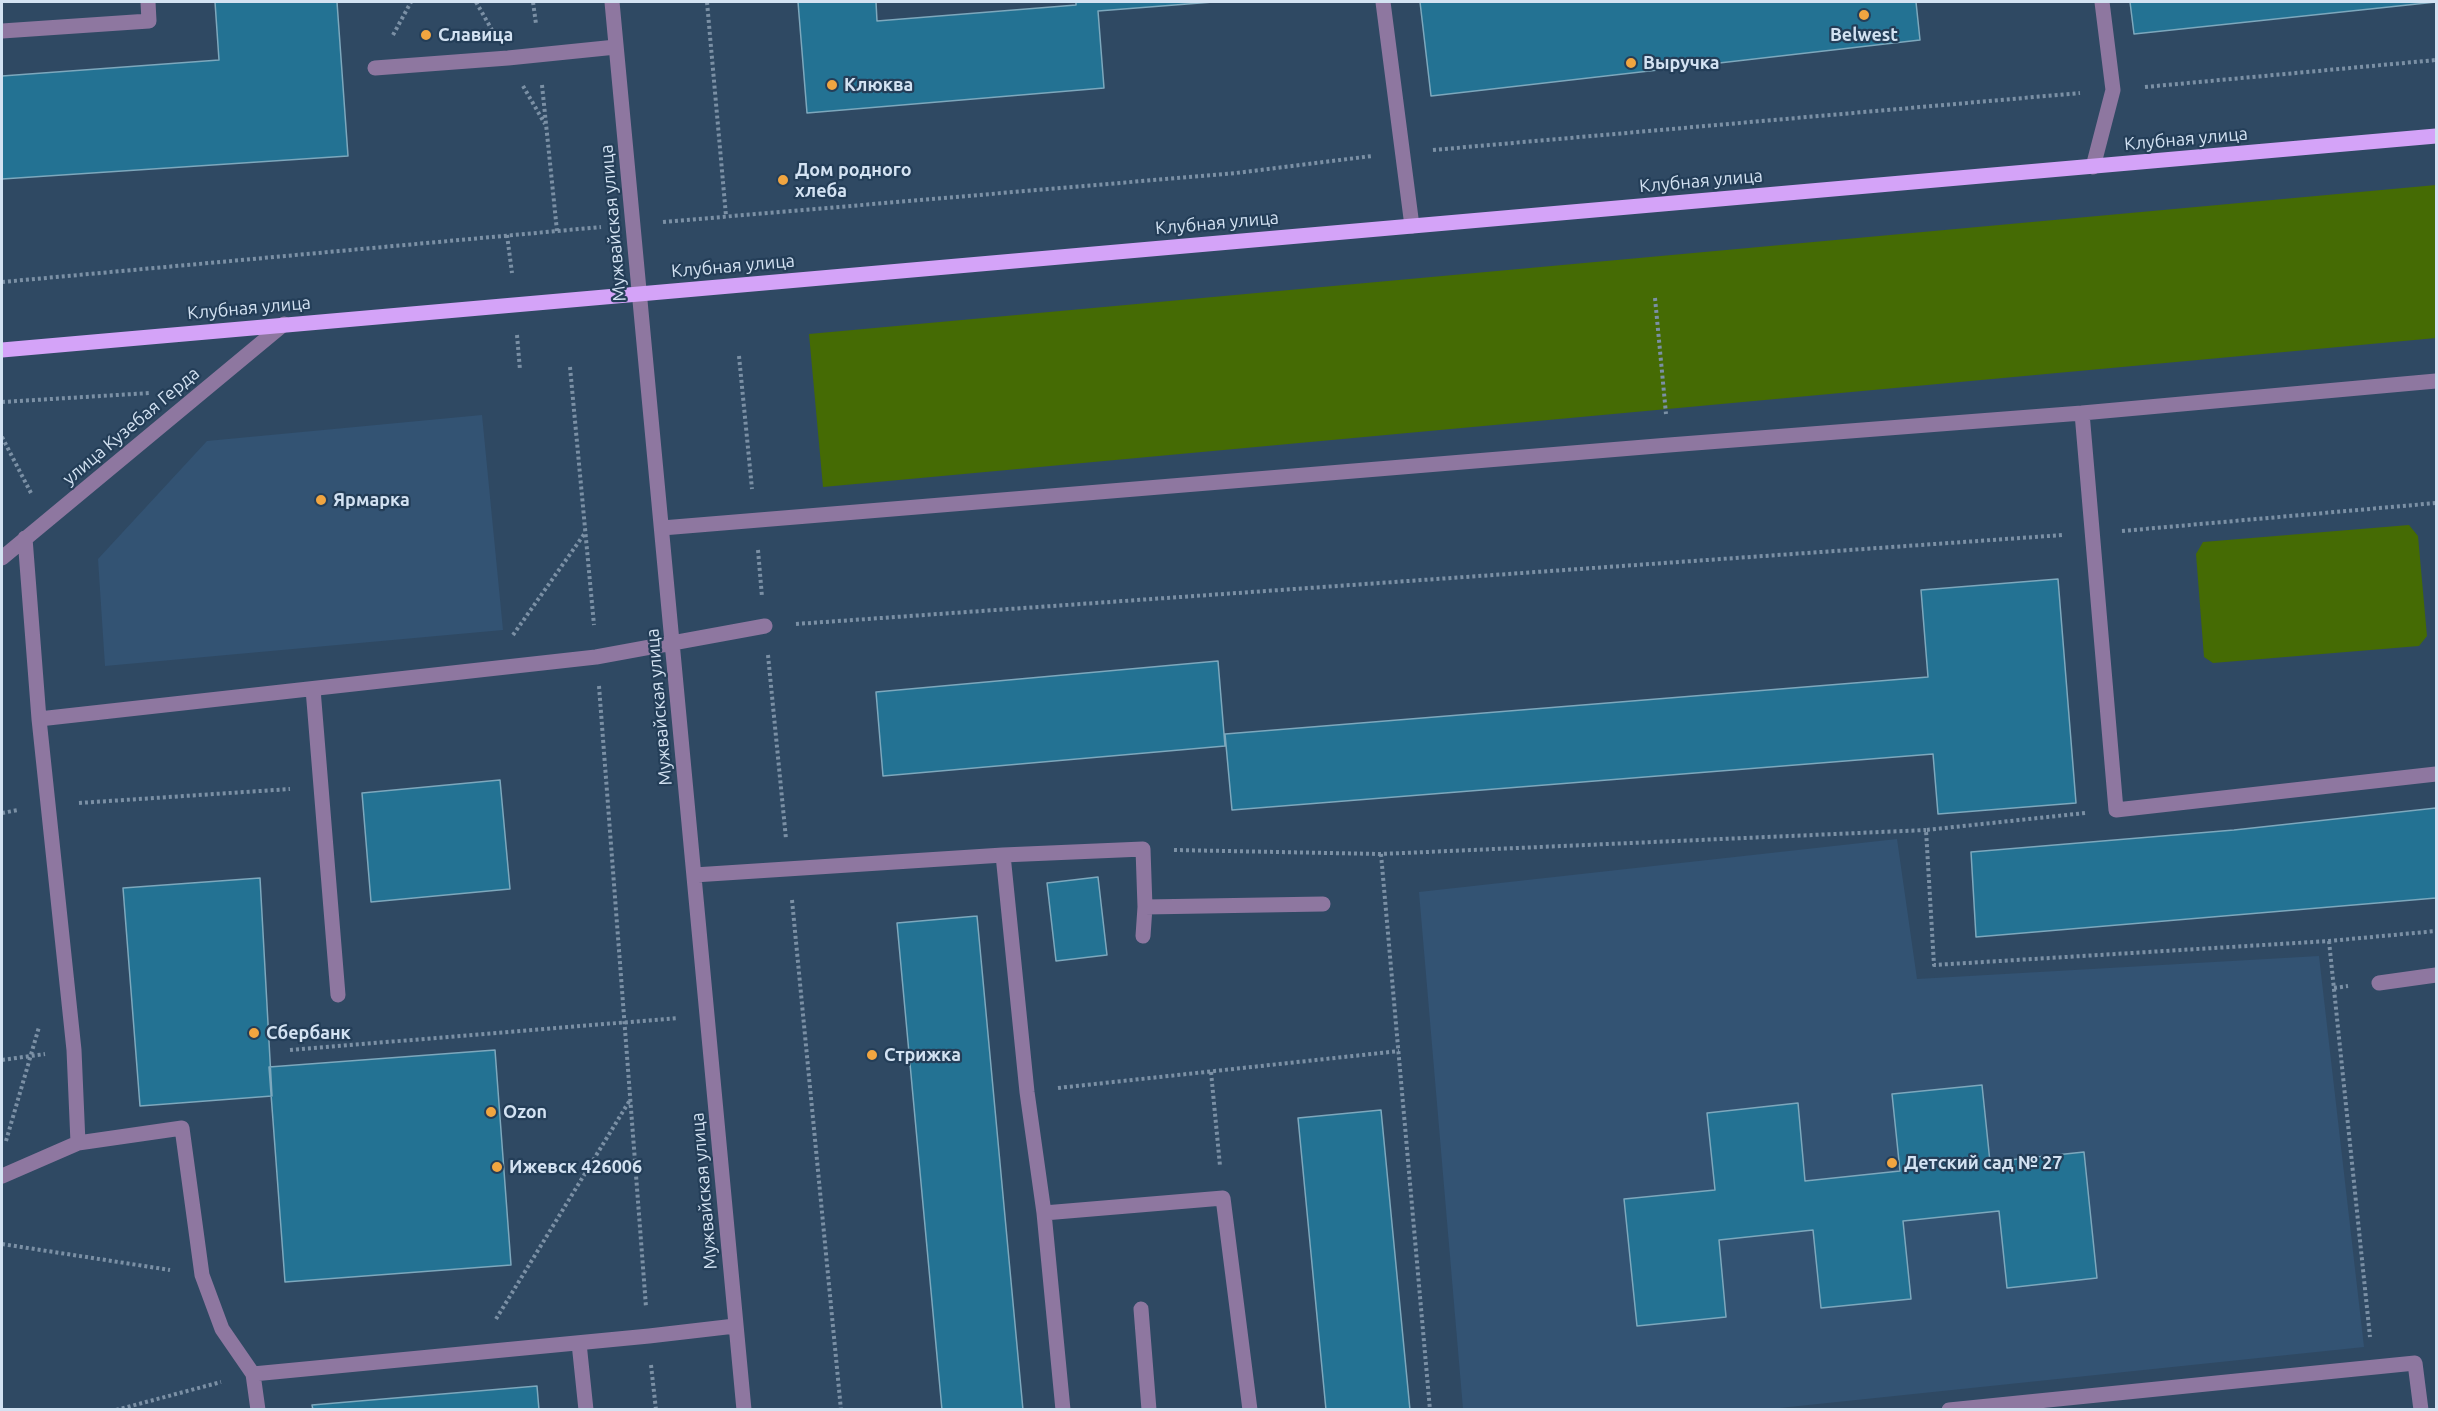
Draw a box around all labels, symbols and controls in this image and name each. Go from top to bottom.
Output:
marker: Belwest [1857,8,1871,22]
place label: Славица [438,24,513,46]
place label: Belwest [1830,24,1898,46]
marker: Славица [419,28,433,42]
place label: Выручка [1643,52,1720,74]
marker: Выручка [1624,56,1638,70]
place label: Клюква [844,74,913,96]
marker: Клюква [825,78,839,92]
street label: Клубная улица [2123,123,2249,155]
street label: Мужвайская улица [595,144,631,302]
place label: Дом родного хлеба [795,159,912,201]
street label: Клубная улица [1638,165,1764,197]
marker: Дом родного хлеба [776,173,790,187]
street label: Клубная улица [1154,207,1280,239]
street label: Клубная улица [670,250,796,282]
street label: Клубная улица [186,292,312,324]
street label: улица Кузебая Герда [58,362,204,490]
place label: Ярмарка [333,489,410,511]
marker: Ярмарка [314,493,328,507]
street label: Мужвайская улица [641,628,677,786]
place label: Сбербанк [266,1022,351,1044]
marker: Сбербанк [247,1026,261,1040]
place label: Стрижка [884,1044,961,1066]
marker: Стрижка [865,1048,879,1062]
place label: Ozon [503,1101,547,1123]
marker: Ozon [484,1105,498,1119]
street label: Мужвайская улица [686,1112,722,1270]
place label: Детский сад № 27 [1904,1152,2062,1174]
place label: Ижевск 426006 [509,1156,642,1178]
marker: Детский сад № 27 [1885,1156,1899,1170]
marker: Ижевск 426006 [490,1160,504,1174]

